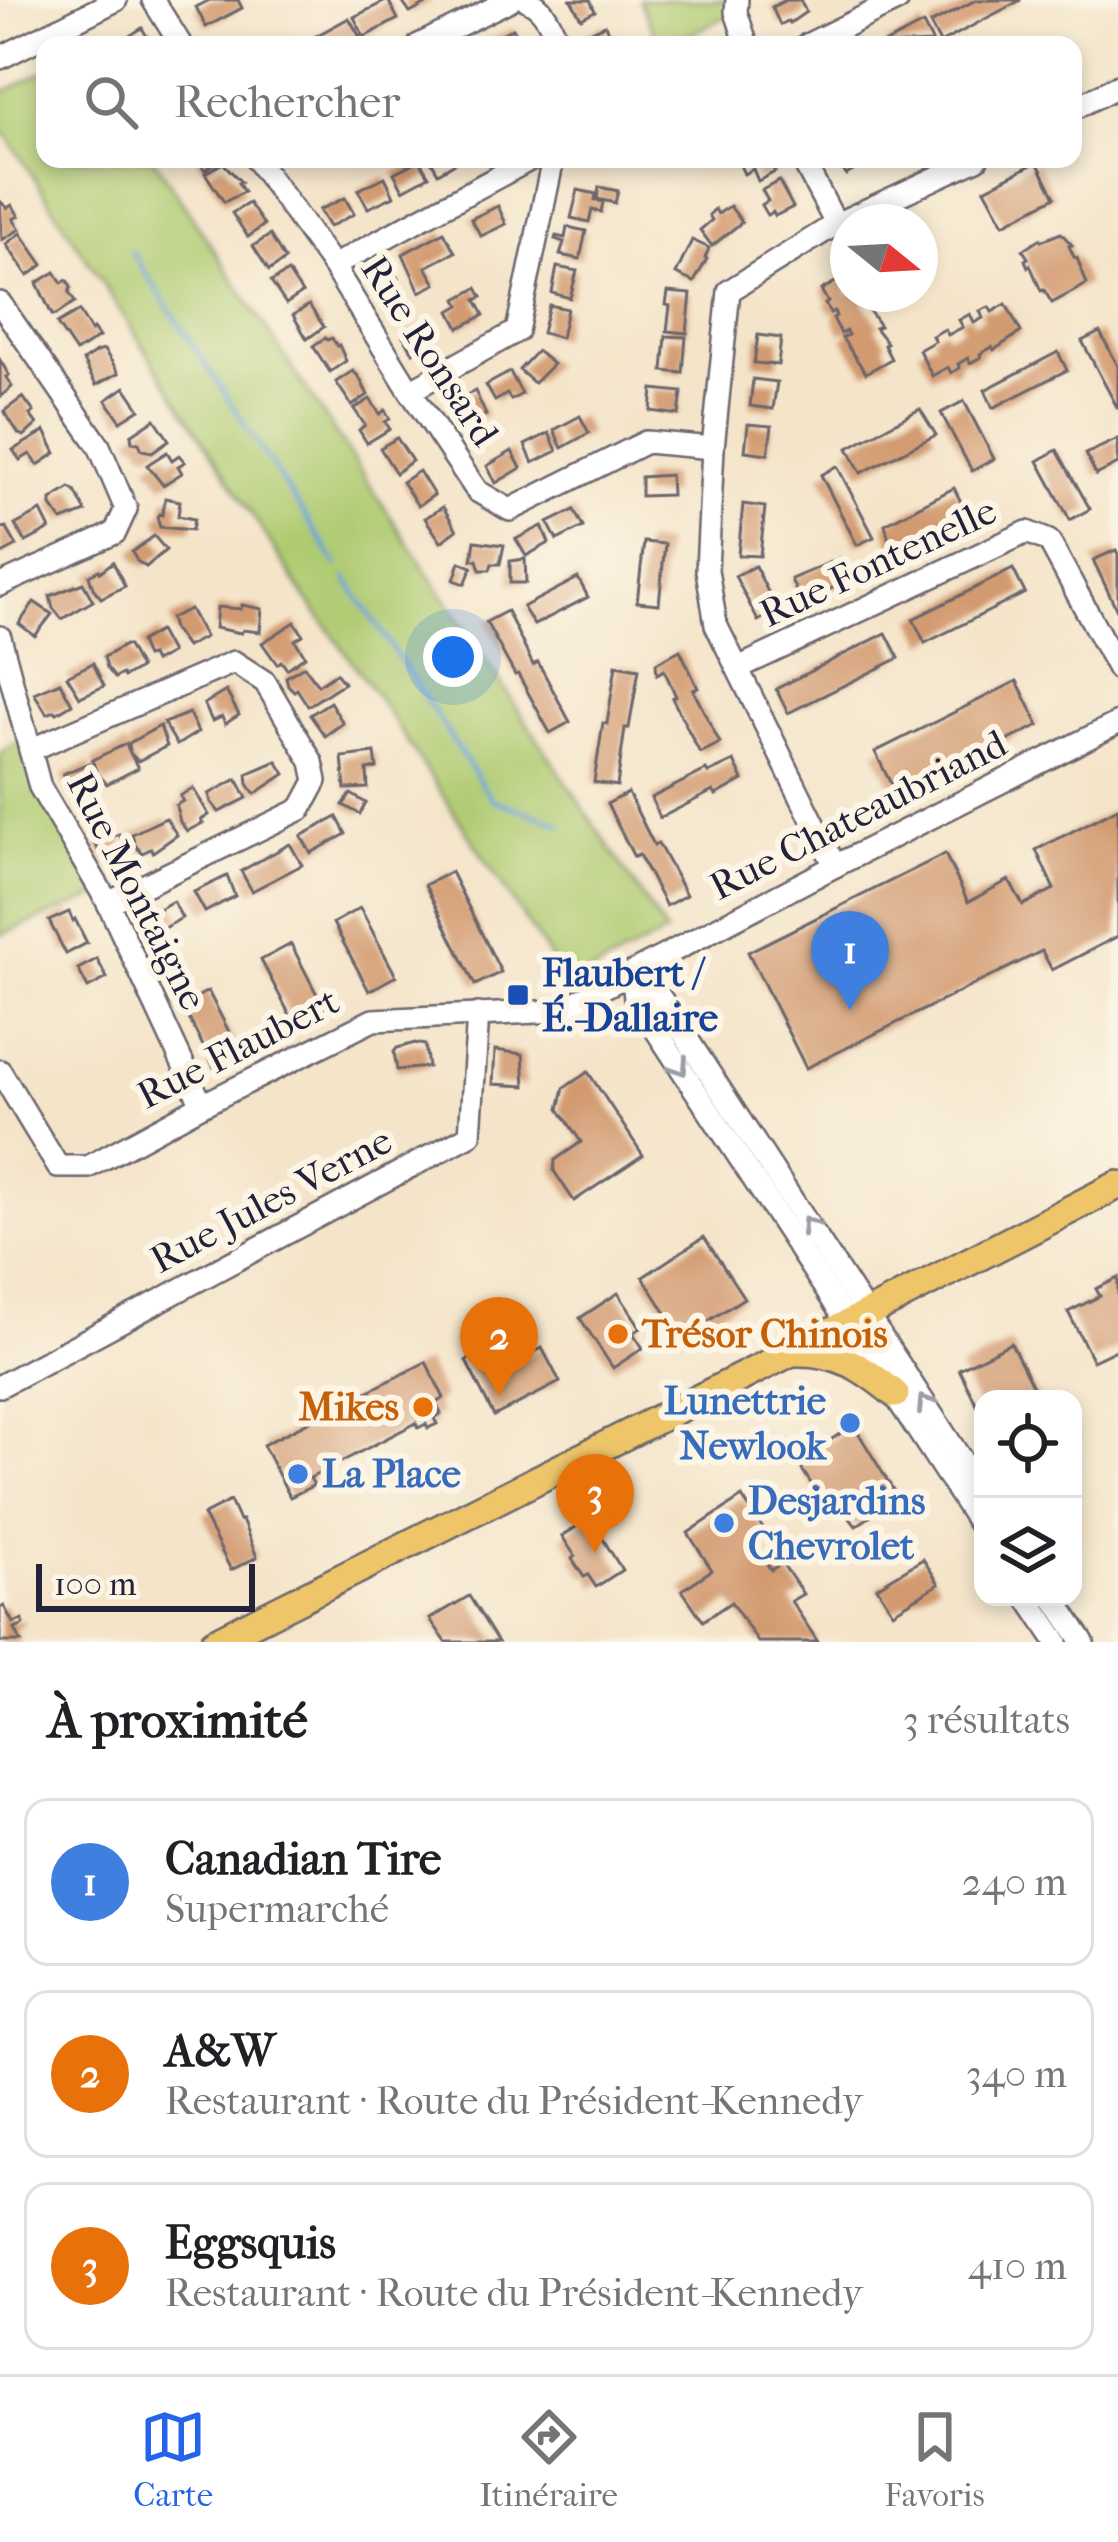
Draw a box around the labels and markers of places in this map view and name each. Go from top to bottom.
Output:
pin: 1 [811,911,889,1010]
place label: Flaubert / É.-Dallaire [542,950,718,1041]
marker: Flaubert / É.-Dallaire [505,982,531,1008]
pin: 2 [460,1297,538,1396]
place label: Trésor Chinois [641,1311,888,1357]
marker: Trésor Chinois [605,1321,631,1347]
place label: Lunettrie Newlook [664,1378,827,1469]
place label: Mikes [299,1384,399,1430]
marker: Mikes [410,1394,436,1420]
marker: Lunettrie Newlook [837,1410,863,1436]
place label: La Place [322,1451,461,1497]
pin: 3 [556,1454,634,1553]
marker: La Place [285,1461,311,1487]
place label: Desjardins Chevrolet [748,1478,925,1569]
marker: Desjardins Chevrolet [711,1510,737,1536]

